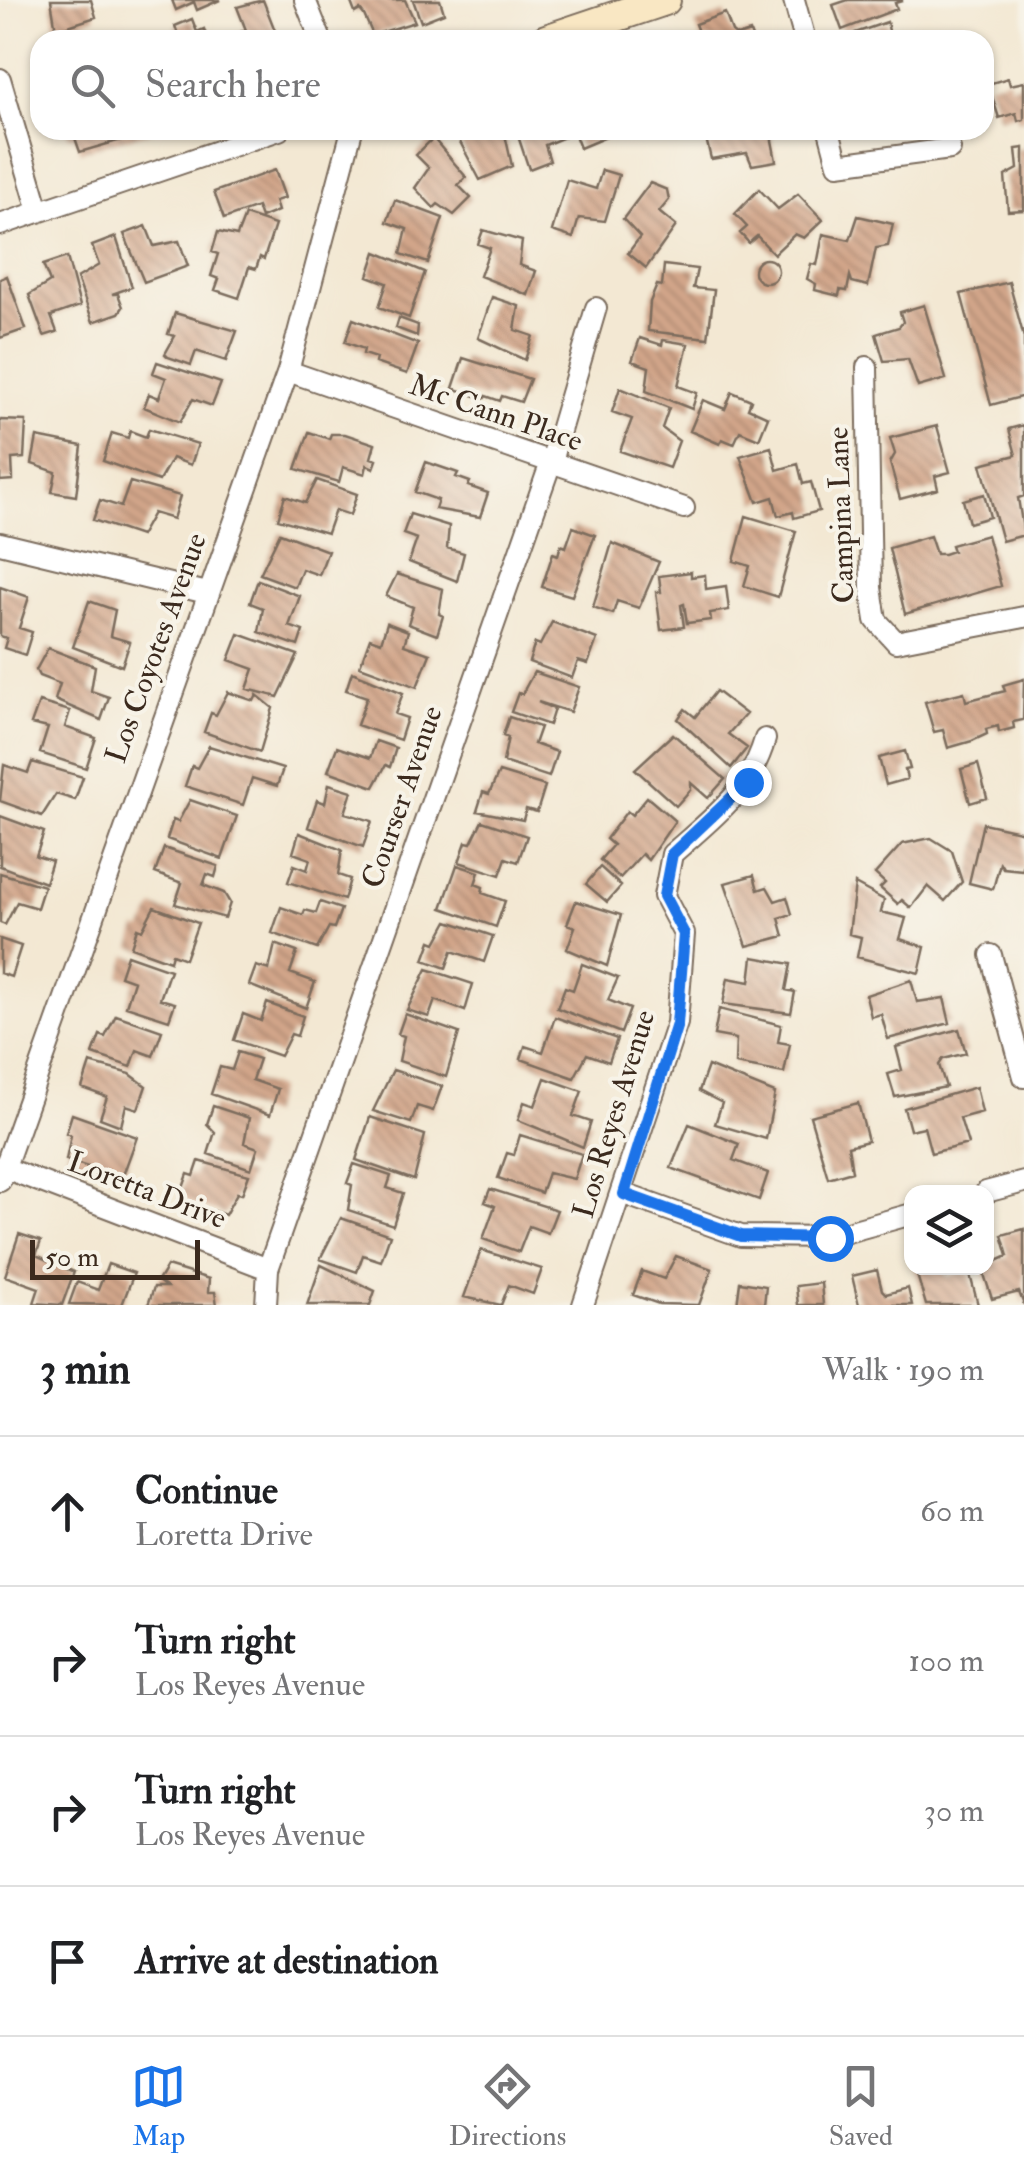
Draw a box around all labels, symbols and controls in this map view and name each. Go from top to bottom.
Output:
search box [30,30,994,140]
icon: search [65,58,120,113]
text: Search here [145,61,321,109]
street label: Mc Cann Place [405,366,587,460]
street label: Campina Lane [819,426,863,604]
street label: Los Coyotes Avenue [97,528,215,768]
street label: Courser Avenue [354,701,450,893]
route end [726,760,772,806]
street label: Los Reyes Avenue [565,1005,663,1223]
street label: Loretta Drive [63,1143,231,1237]
map controls [904,1185,994,1275]
button: layers [904,1185,994,1275]
route start [808,1216,854,1262]
scale bar [30,1235,200,1280]
text: 50 m [45,1240,99,1275]
text: 3 min [40,1344,130,1396]
text: Walk · 190 m [822,1350,984,1390]
text: Continue [135,1467,278,1515]
icon: ahead [40,1484,95,1539]
text: 60 m [920,1491,984,1531]
text: Loretta Drive [135,1515,313,1555]
text: Turn right [135,1617,296,1665]
icon: right [40,1634,95,1689]
text: 100 m [908,1641,984,1681]
text: Los Reyes Avenue [135,1665,365,1705]
text: Turn right [135,1767,296,1815]
icon: right [40,1784,95,1839]
text: 30 m [924,1791,984,1831]
text: Los Reyes Avenue [135,1815,365,1855]
icon: arrive [40,1934,95,1989]
text: Arrive at destination [135,1937,439,1985]
tab: Map [131,2059,186,2154]
tab: Directions [449,2059,566,2154]
tab: Saved [829,2059,893,2154]

